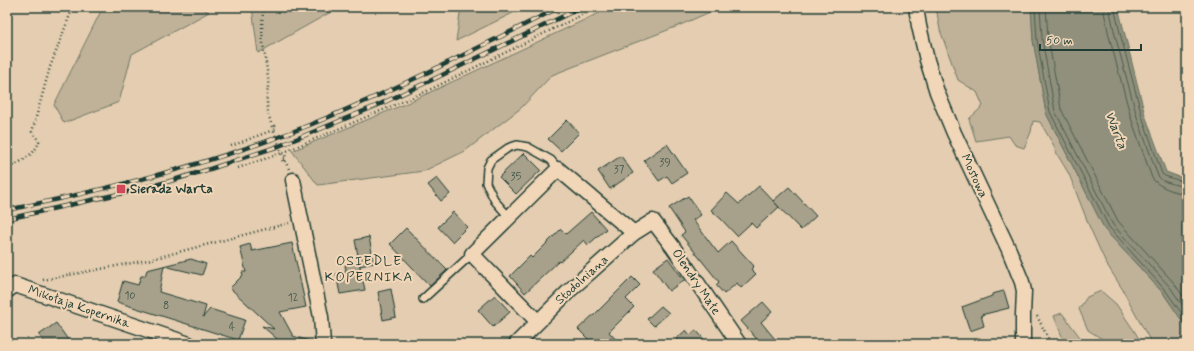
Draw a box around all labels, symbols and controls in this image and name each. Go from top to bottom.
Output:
scale bar [1040,26,1141,52]
text: 50 m [1046,33,1073,49]
water label: Warta [1101,109,1131,152]
street label: Mostowa [956,151,992,201]
house number: 39 [659,156,671,170]
house number: 37 [614,163,625,177]
house number: 35 [511,170,522,184]
place label: Sieradz Warta [130,181,213,198]
marker: Sieradz Warta [115,183,127,195]
street label: Olendry Małe [668,246,724,318]
district label: OSIEDLE KOPERNIKA [325,252,413,286]
street label: Stodolniana [552,252,612,308]
street label: Mikołaja Kopernika [26,282,132,333]
house number: 10 [124,289,136,303]
house number: 12 [288,291,299,305]
house number: 8 [163,299,169,313]
house number: 4 [229,320,236,334]

